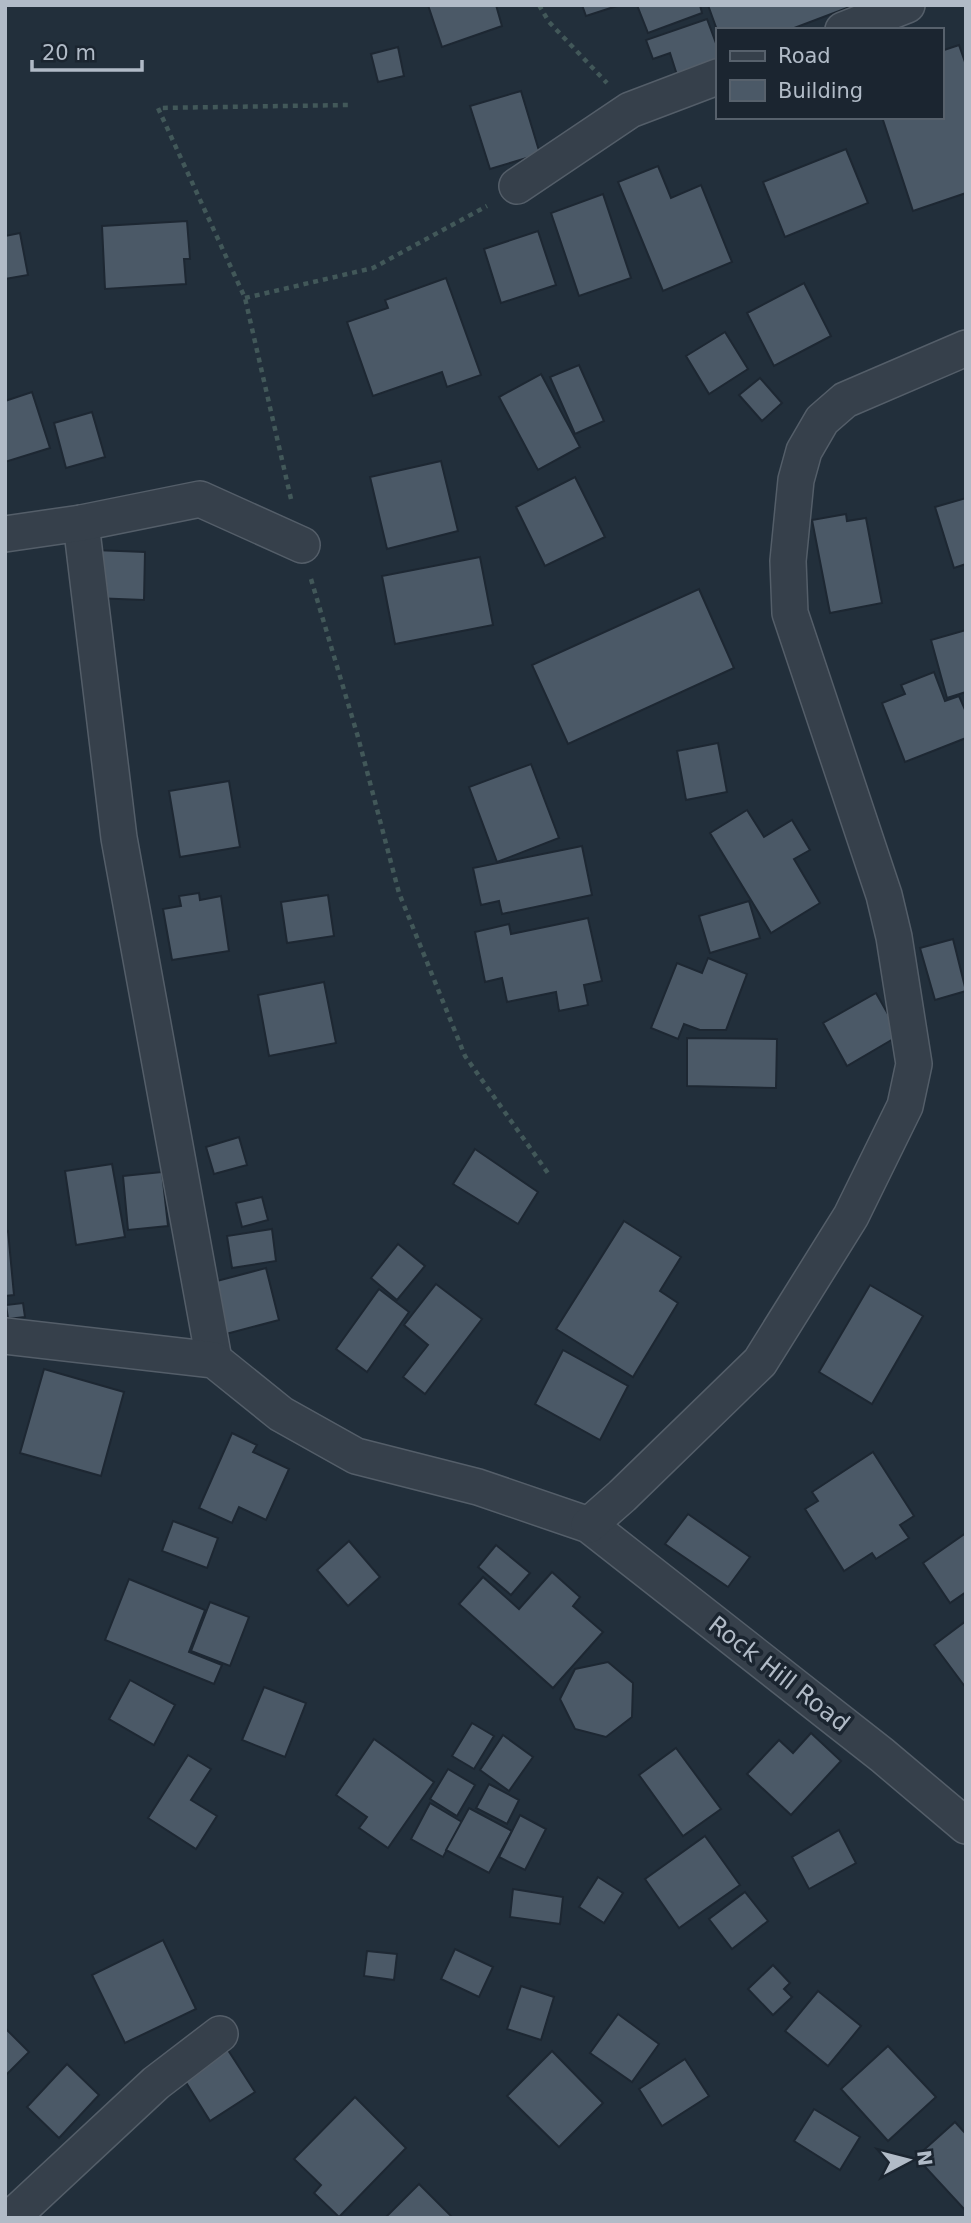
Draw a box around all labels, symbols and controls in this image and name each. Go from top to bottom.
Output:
scale bar [32,28,142,72]
legend [716,28,943,119]
text: 20 m [42,41,96,65]
text: Road [778,44,831,68]
text: Building [778,79,863,103]
street label: Rock Hill Road [703,1610,855,1738]
north arrow [873,2125,943,2195]
text: N [913,2149,937,2167]

